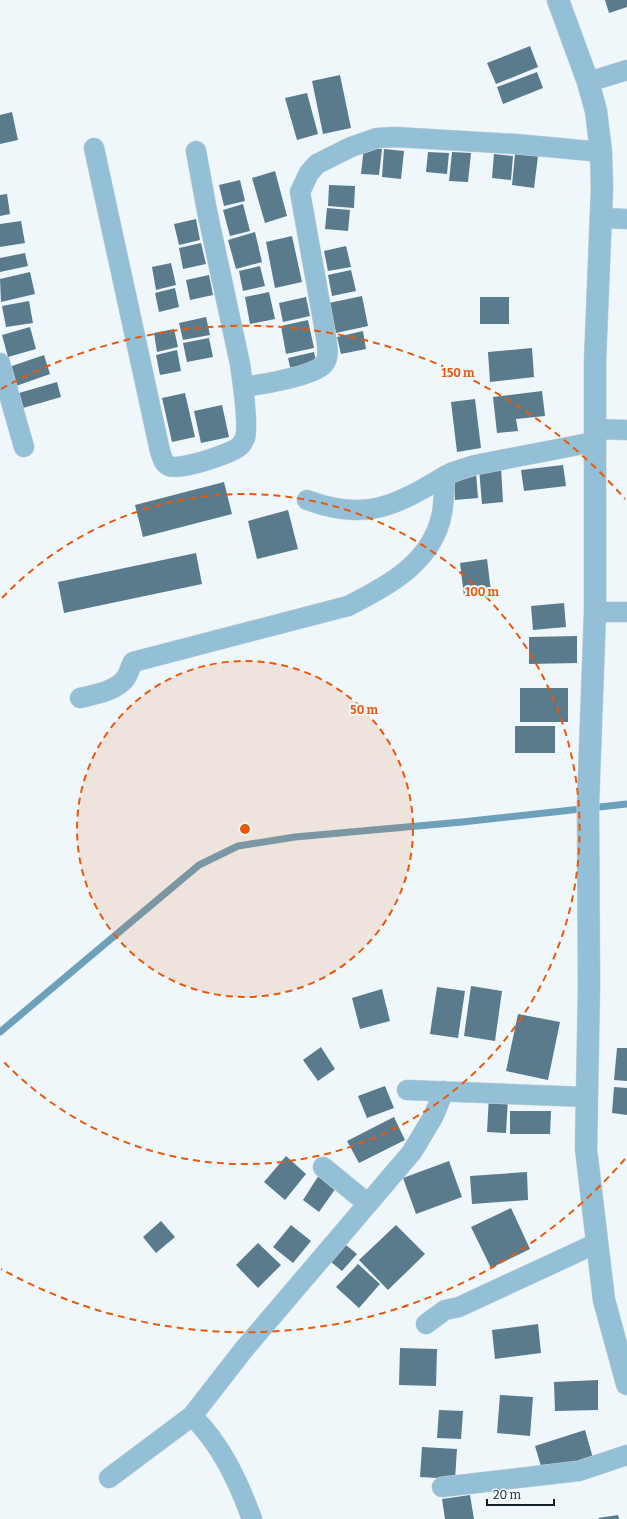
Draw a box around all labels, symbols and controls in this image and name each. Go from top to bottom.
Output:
text: 150 m [442,366,475,380]
text: 100 m [465,585,500,599]
text: 50 m [350,703,378,717]
centre of rings [238,822,252,836]
scale bar [487,1481,554,1507]
text: 20 m [493,1488,522,1502]

